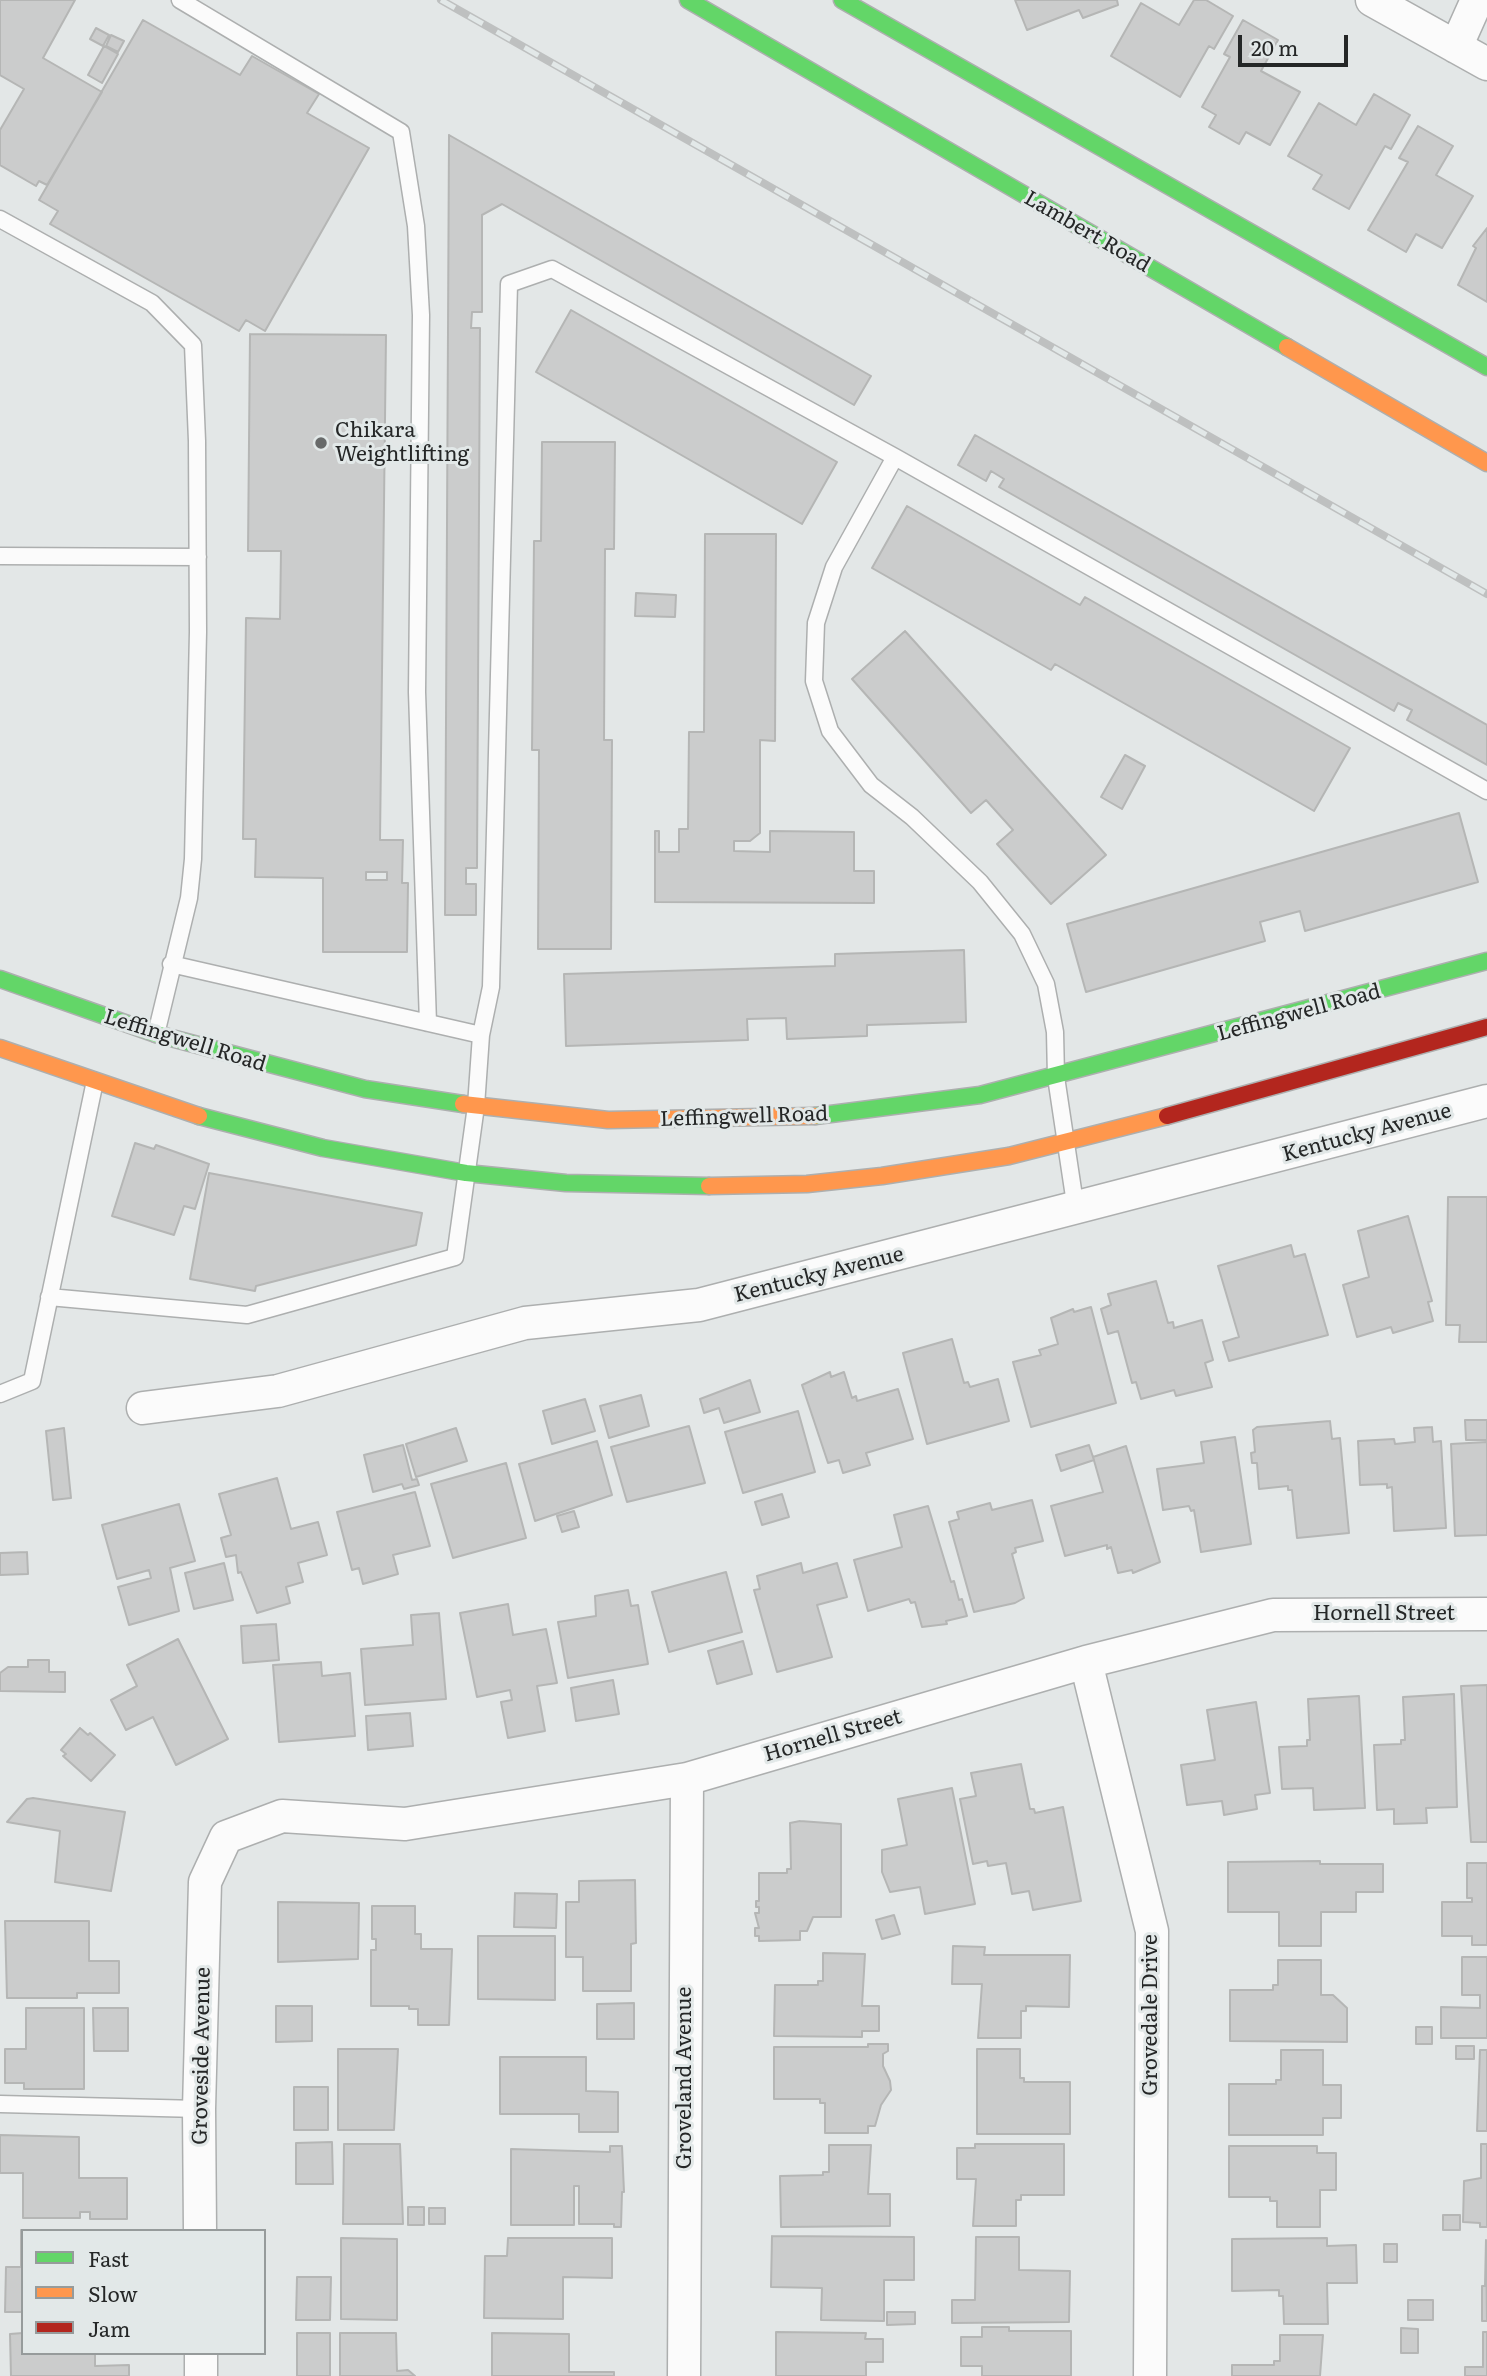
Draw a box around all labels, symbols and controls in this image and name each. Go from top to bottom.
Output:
scale bar [1242,21,1352,65]
text: 20 m [1251,31,1298,62]
street label: Lambert Road [1020,186,1154,278]
place label: Chikara Weightlifting [335,418,469,468]
marker: Chikara Weightlifting [313,435,329,451]
street label: Leffingwell Road [1215,979,1383,1047]
street label: Leffingwell Road [101,1004,269,1078]
street label: Kentucky Avenue [1280,1098,1454,1168]
street label: Leffingwell Road [660,1101,828,1133]
street label: Kentucky Avenue [732,1242,906,1308]
street label: Hornell Street [1313,1601,1455,1627]
street label: Hornell Street [761,1704,905,1768]
street label: Grovedale Drive [1138,1934,1164,2096]
street label: Groveside Avenue [188,1967,216,2145]
street label: Groveland Avenue [672,1987,698,2169]
legend [21,2229,266,2355]
text: Fast [88,2242,129,2273]
text: Slow [88,2277,138,2308]
text: Jam [88,2312,130,2343]

